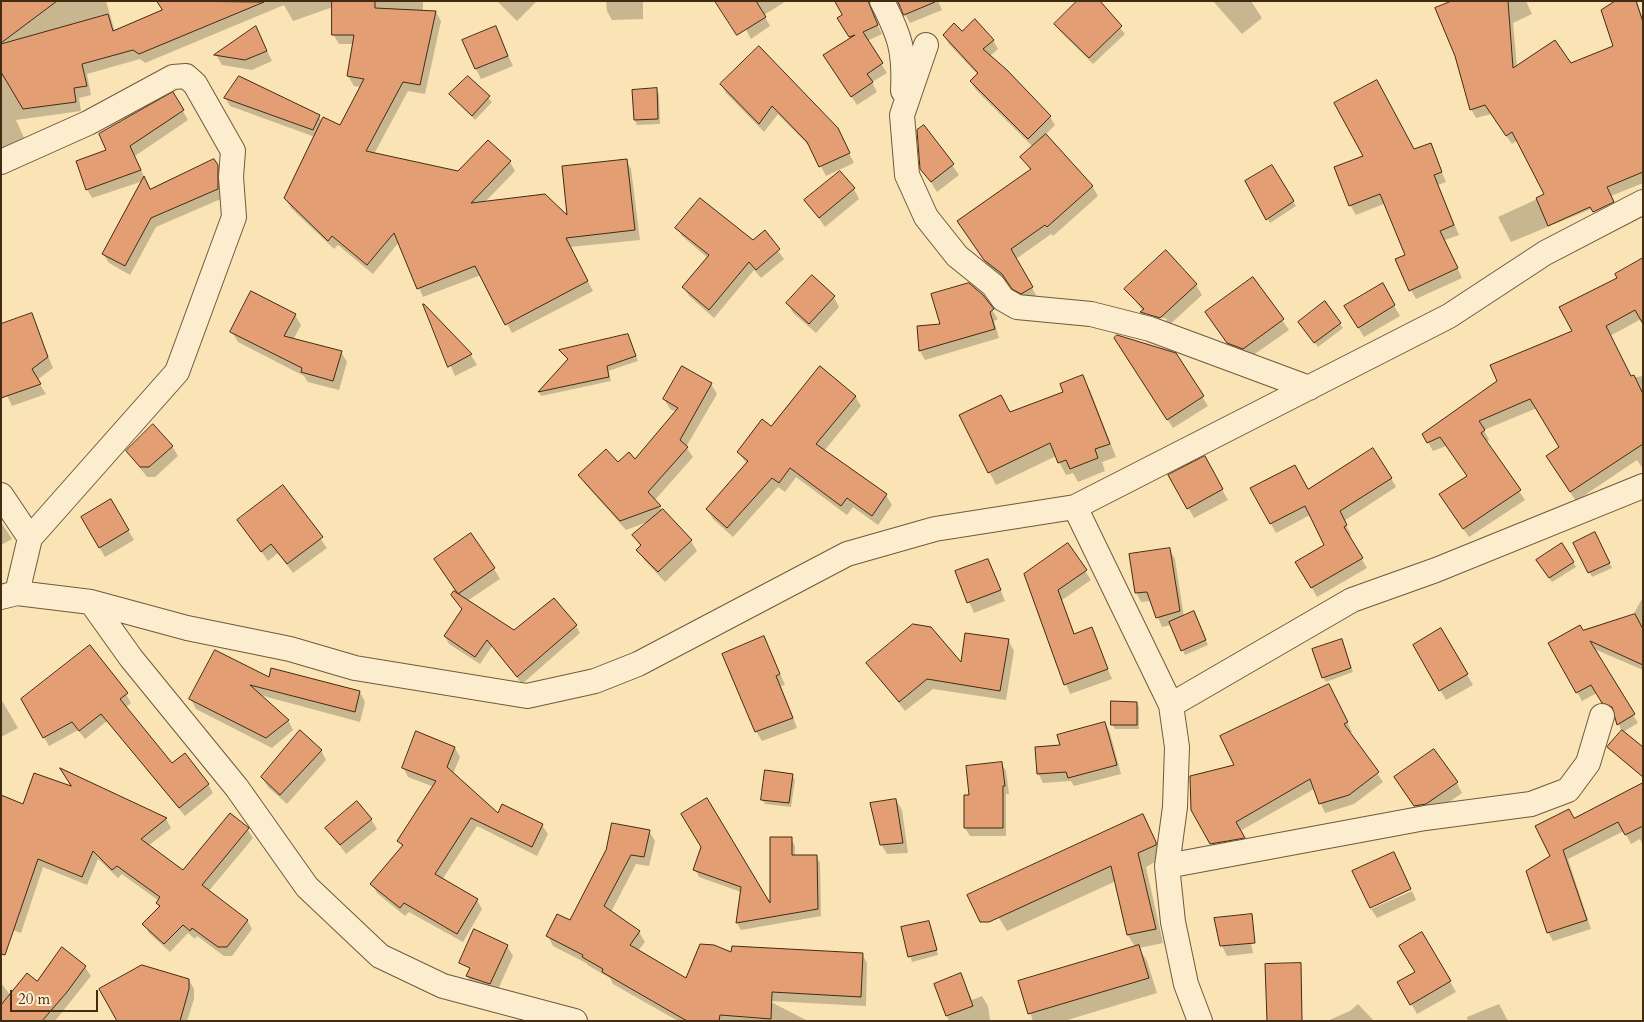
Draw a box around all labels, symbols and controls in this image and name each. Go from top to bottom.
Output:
scale bar [12,980,100,1012]
text: 20 m [18,989,50,1009]

